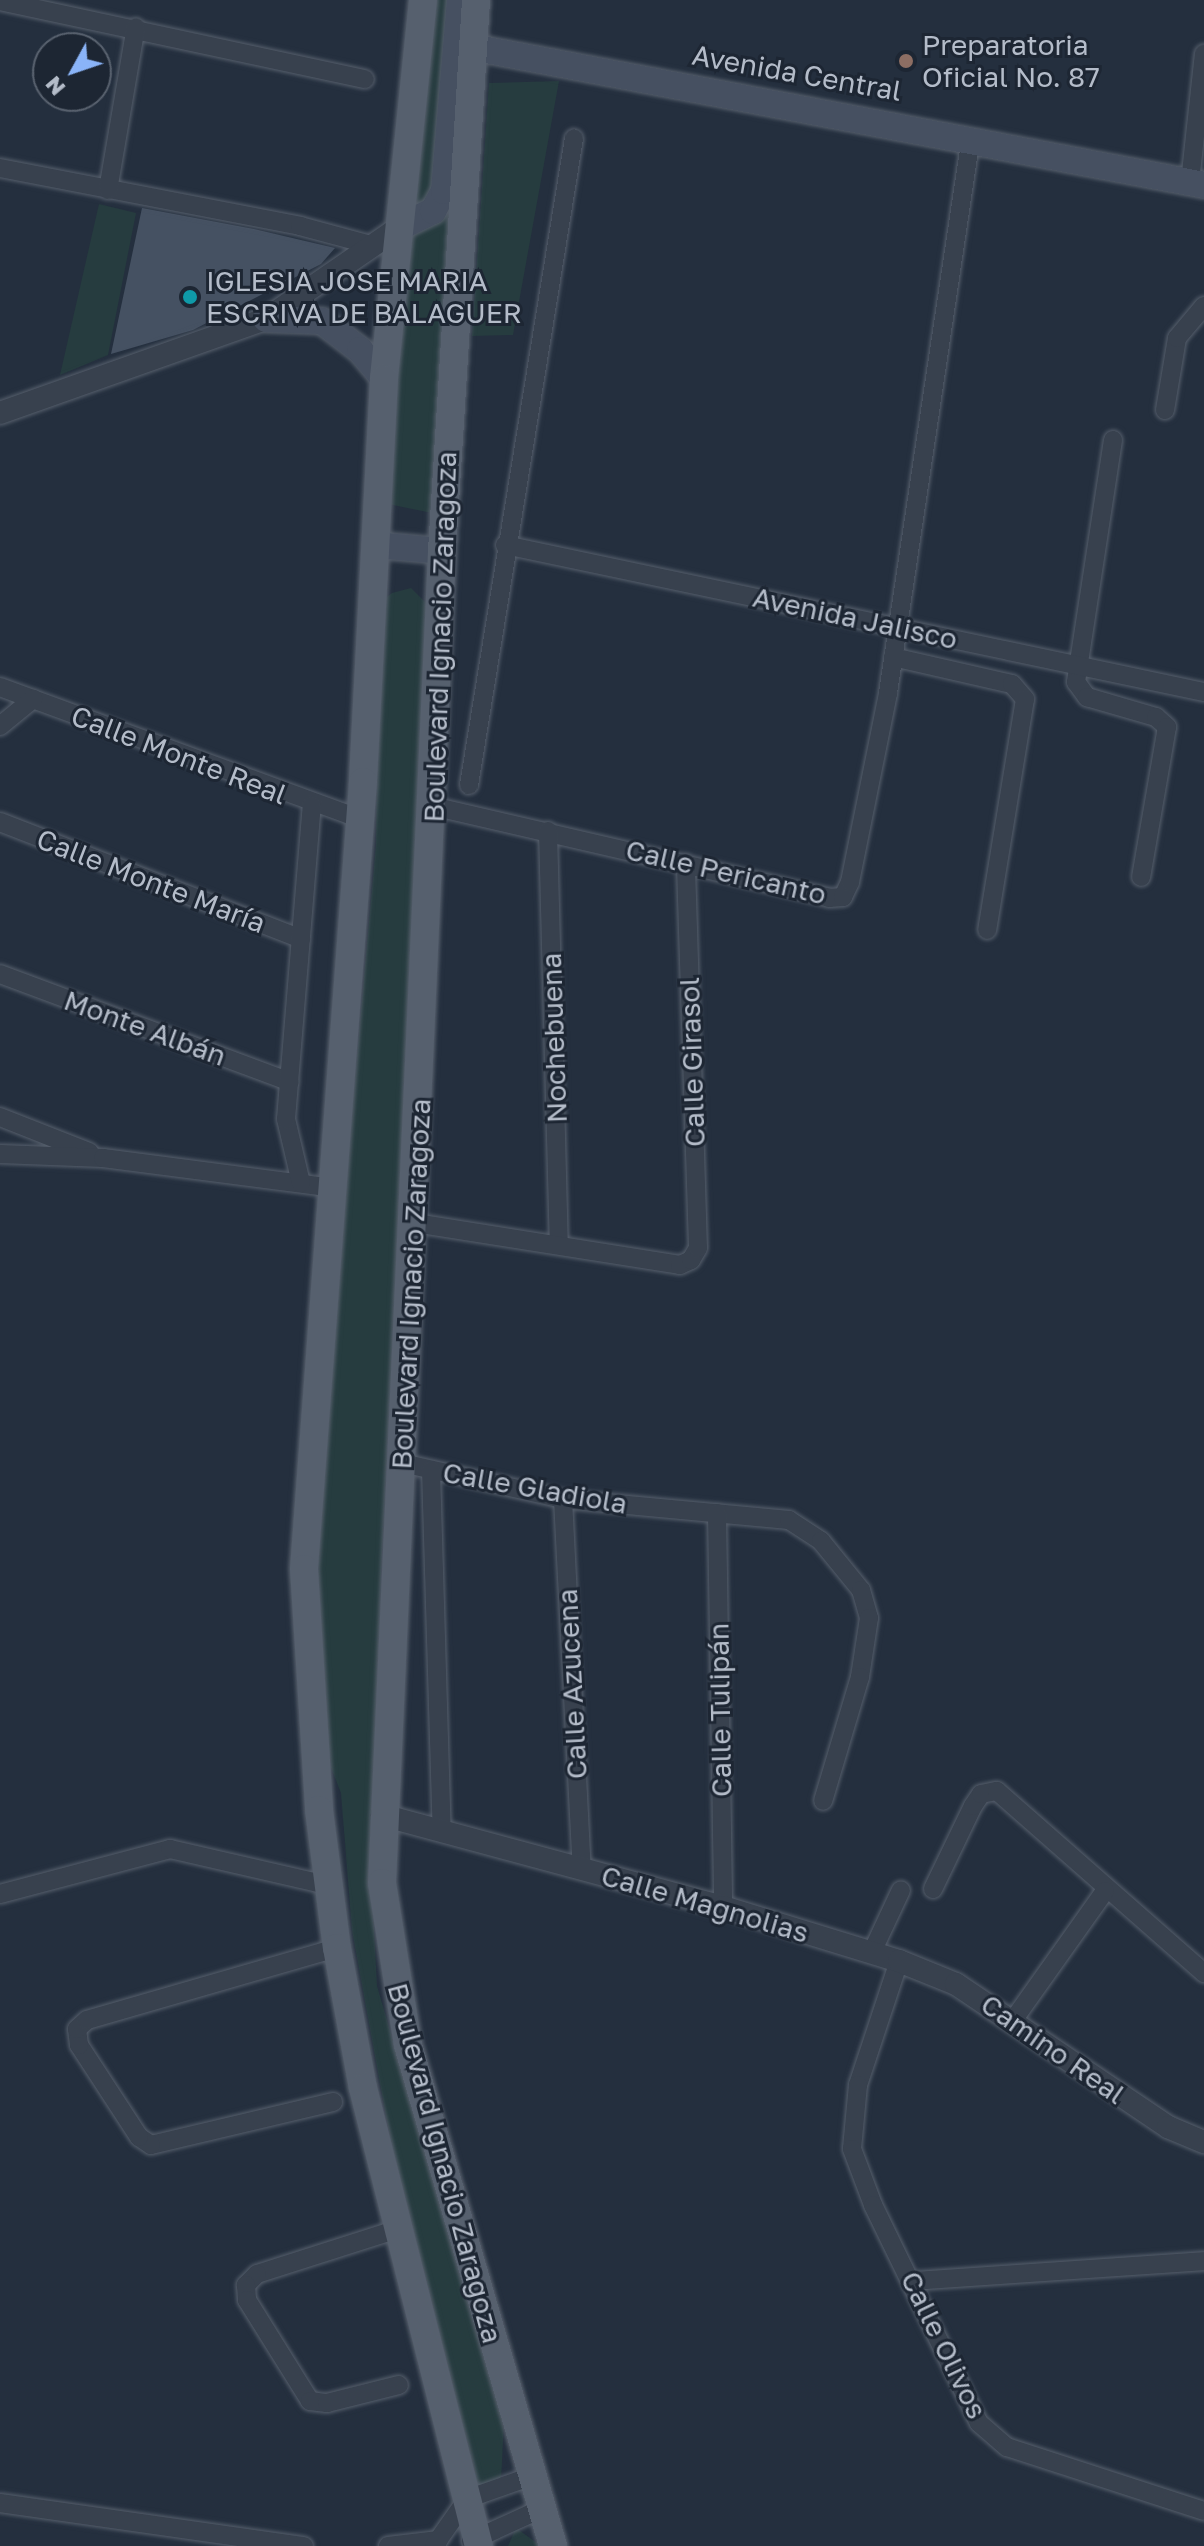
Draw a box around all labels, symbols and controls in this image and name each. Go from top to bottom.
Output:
place label: Preparatoria Oficial No. 87 [922,28,1100,94]
north arrow [32,32,112,112]
street label: Avenida Central [690,38,904,108]
marker: Preparatoria Oficial No. 87 [897,52,915,70]
text: N [39,71,70,102]
place label: IGLESIA JOSE MARIA ESCRIVA DE BALAGUER [206,264,522,330]
marker: IGLESIA JOSE MARIA ESCRIVA DE BALAGUER [181,288,199,306]
street label: Boulevard Ignacio Zaragoza [417,451,463,823]
street label: Avenida Jalisco [750,580,960,656]
street label: Calle Monte Real [67,699,291,811]
street label: Calle Monte María [32,822,270,940]
street label: Calle Pericanto [623,833,829,911]
street label: Nochebuena [534,952,574,1124]
street label: Calle Girasol [672,976,712,1148]
street label: Monte Albán [60,983,230,1073]
street label: Boulevard Ignacio Zaragoza [385,1098,437,1470]
street label: Calle Gladiola [440,1455,630,1521]
street label: Calle Azucena [550,1588,594,1780]
street label: Calle Tulipán [702,1623,738,1797]
street label: Calle Magnolias [598,1858,812,1950]
street label: Boulevard Ignacio Zaragoza [381,1979,509,2347]
street label: Camino Real [975,1987,1131,2111]
street label: Calle Olivos [894,2266,994,2424]

